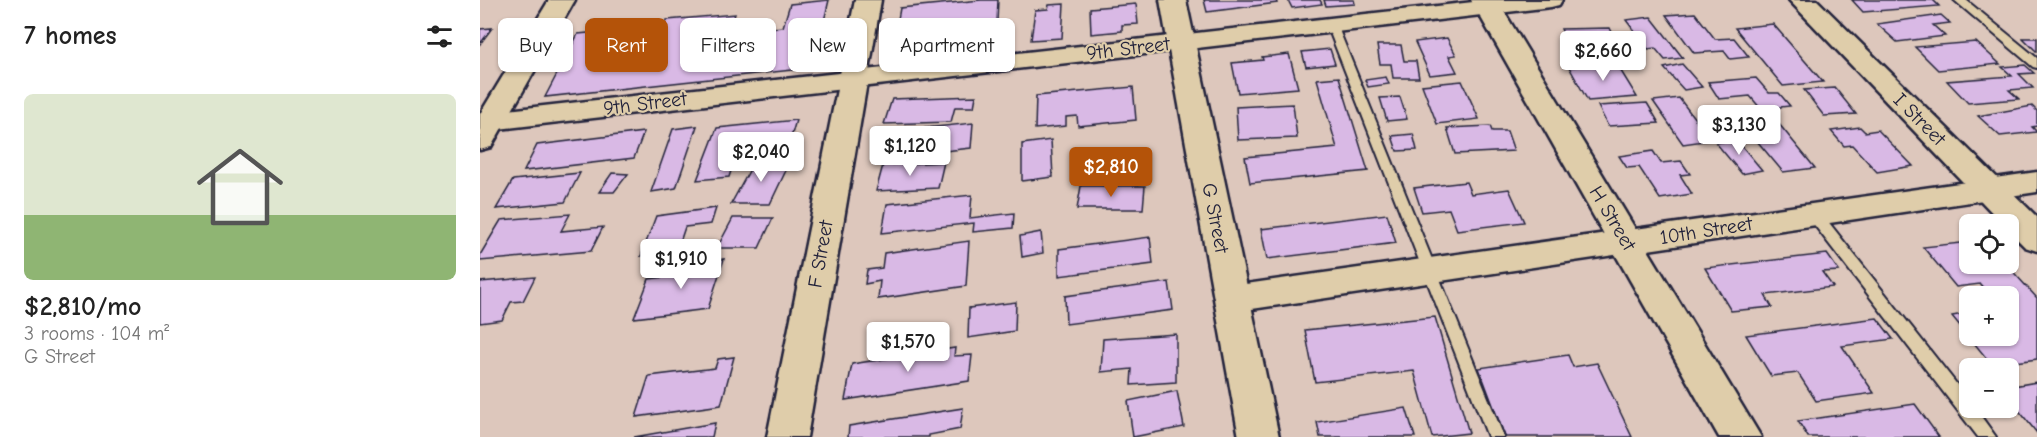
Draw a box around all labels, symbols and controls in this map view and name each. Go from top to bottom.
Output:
chip: Buy [498,18,573,72]
chip: Rent [585,18,668,72]
chip: Filters [680,18,776,72]
chip: New [788,18,867,72]
chip: Apartment [879,18,1015,72]
icon: filters [423,20,456,53]
text: 7 homes [24,21,117,51]
pin: $2,660 [1554,31,1652,82]
street label: 9th Street [1085,32,1172,65]
text: $2,660 [1574,39,1632,62]
street label: 9th Street [602,87,689,120]
street label: I Street [1889,88,1952,151]
pin: $3,130 [1690,105,1788,156]
text: $3,130 [1712,113,1766,136]
pin: $1,120 [861,126,959,177]
pin: $2,040 [712,132,810,183]
icon: home [186,133,294,241]
text: $1,120 [884,134,936,157]
text: $2,040 [732,140,790,163]
pin: $2,810 [1062,147,1160,198]
text: $2,810 [1083,155,1139,178]
street label: G Street [1197,181,1234,256]
street label: H Street [1584,182,1641,256]
street label: 10th Street [1658,212,1755,249]
map controls [1959,214,2019,418]
button: locate [1959,214,2019,274]
street label: F Street [803,217,838,290]
pin: $1,910 [632,239,730,290]
text: $1,910 [654,247,708,270]
button: + [1959,286,2019,346]
text: $2,810/mo [24,292,142,322]
text: 3 rooms · 104 m² [24,322,169,345]
pin: $1,570 [859,322,957,373]
text: $1,570 [881,330,935,353]
text: G Street [24,345,95,368]
button: − [1959,358,2019,418]

